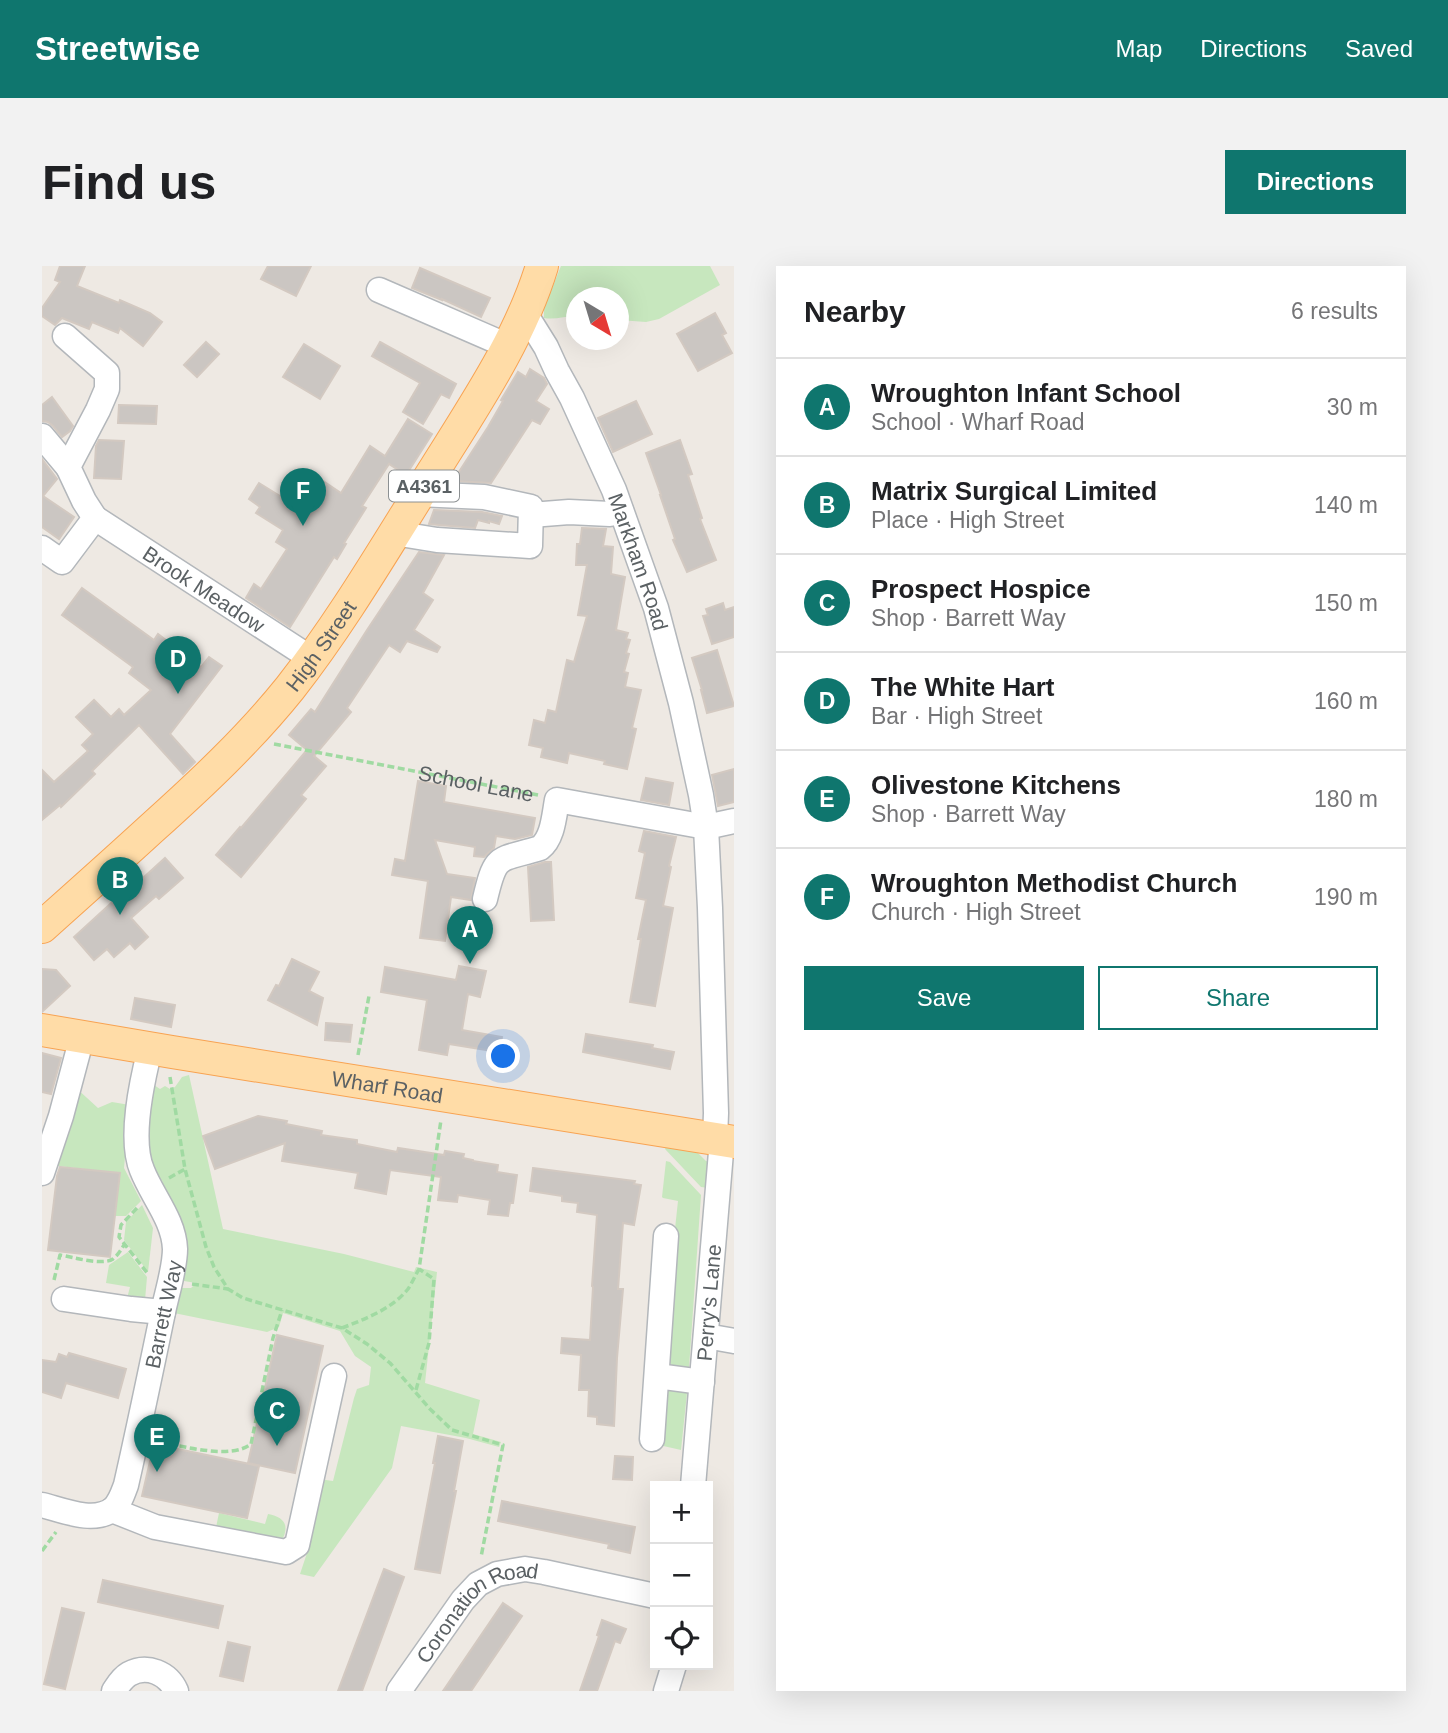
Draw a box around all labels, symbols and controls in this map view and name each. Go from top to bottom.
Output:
text: Streetwise [35,30,200,67]
text: Map [1116,35,1162,62]
text: Directions [1200,35,1307,62]
text: Saved [1345,35,1413,62]
button: Directions [1225,150,1406,214]
text: Find us [42,155,216,209]
north arrow [566,287,629,350]
text: Nearby [804,295,906,328]
text: 6 results [1291,298,1378,324]
text: Wroughton Infant School [871,378,1181,408]
text: A [819,394,835,420]
text: 30 m [1327,394,1378,420]
text: School · Wharf Road [871,409,1084,435]
pin: F [280,468,326,526]
road number: A4361 [389,470,459,501]
text: Matrix Surgical Limited [871,476,1157,506]
street label: Markham Road [605,490,673,633]
text: B [819,492,835,518]
text: 140 m [1314,492,1378,518]
text: Place · High Street [871,507,1064,533]
street label: Brook Meadow [139,541,270,637]
text: Prospect Hospice [871,574,1091,604]
text: C [819,590,835,616]
text: 150 m [1314,590,1378,616]
street label: High Street [281,596,360,695]
text: Shop · Barrett Way [871,605,1066,631]
pin: D [155,636,201,694]
text: The White Hart [871,672,1054,702]
text: D [819,688,835,714]
text: 160 m [1314,688,1378,714]
text: Bar · High Street [871,703,1042,729]
street label: School Lane [417,761,536,805]
text: Olivestone Kitchens [871,770,1121,800]
text: E [819,786,835,812]
text: 180 m [1314,786,1378,812]
text: Shop · Barrett Way [871,801,1066,827]
pin: B [97,857,143,915]
text: Wroughton Methodist Church [871,868,1237,898]
text: F [820,884,834,910]
text: 190 m [1314,884,1378,910]
text: Church · High Street [871,899,1081,925]
pin: A [447,906,493,964]
button: Save [804,966,1084,1030]
button: Share [1098,966,1378,1030]
your location [486,1039,520,1073]
street label: Wharf Road [330,1066,445,1107]
street label: Perry's Lane [692,1243,725,1362]
street label: Barrett Way [140,1258,186,1370]
pin: C [254,1388,300,1446]
pin: E [134,1414,180,1472]
map controls [650,1481,713,1670]
button: + [650,1481,713,1544]
button: − [650,1544,713,1607]
street label: Coronation Road [411,1557,540,1667]
button: locate [650,1607,713,1670]

